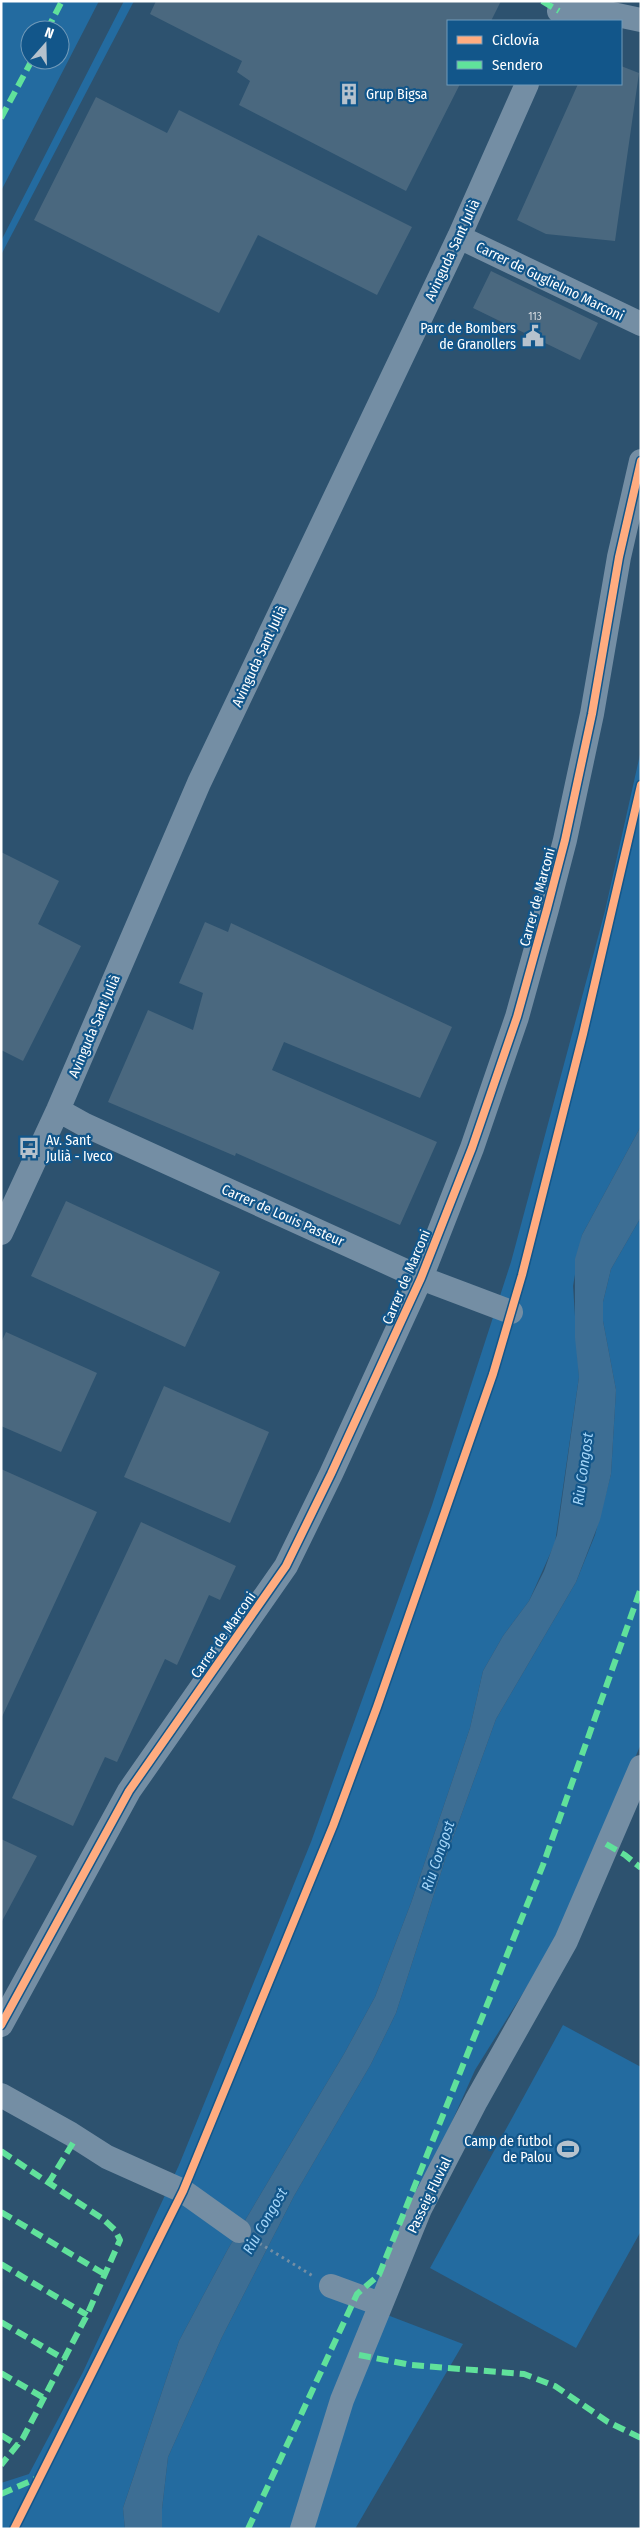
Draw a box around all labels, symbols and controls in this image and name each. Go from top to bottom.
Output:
north arrow [20,20,70,70]
legend [447,20,622,85]
text: N [42,24,56,43]
text: Ciclovía [492,31,539,49]
text: Sendero [492,56,543,74]
building icon: Grup Bigsa [336,81,362,107]
place label: Grup Bigsa [366,86,428,103]
street label: Avinguda Sant Julià [421,197,483,304]
street label: Carrer de Guglielmo Marconi [473,238,627,325]
house number: 113 [528,310,542,323]
place label: Parc de Bombers de Granollers [420,320,516,353]
public building icon: Parc de Bombers de Granollers [520,323,546,349]
street label: Avinguda Sant Julià [228,603,290,710]
street label: Carrer de Marconi [516,846,559,948]
street label: Avinguda Sant Julià [65,972,124,1080]
place label: Av. Sant Julià - Iveco [46,1132,113,1165]
bus stop icon: Av. Sant Julià - Iveco [16,1135,42,1161]
street label: Carrer de Louis Pasteur [219,1181,347,1250]
street label: Carrer de Marconi [379,1227,434,1327]
water label: Riu Congost [569,1431,597,1506]
street label: Carrer de Marconi [187,1589,259,1682]
water label: Riu Congost [418,1818,458,1893]
place label: Camp de futbol de Palou [464,2133,552,2166]
sports icon: Camp de futbol de Palou [555,2136,581,2162]
street label: Passeig Fluvial [404,2154,455,2236]
water label: Riu Congost [239,2185,291,2257]

